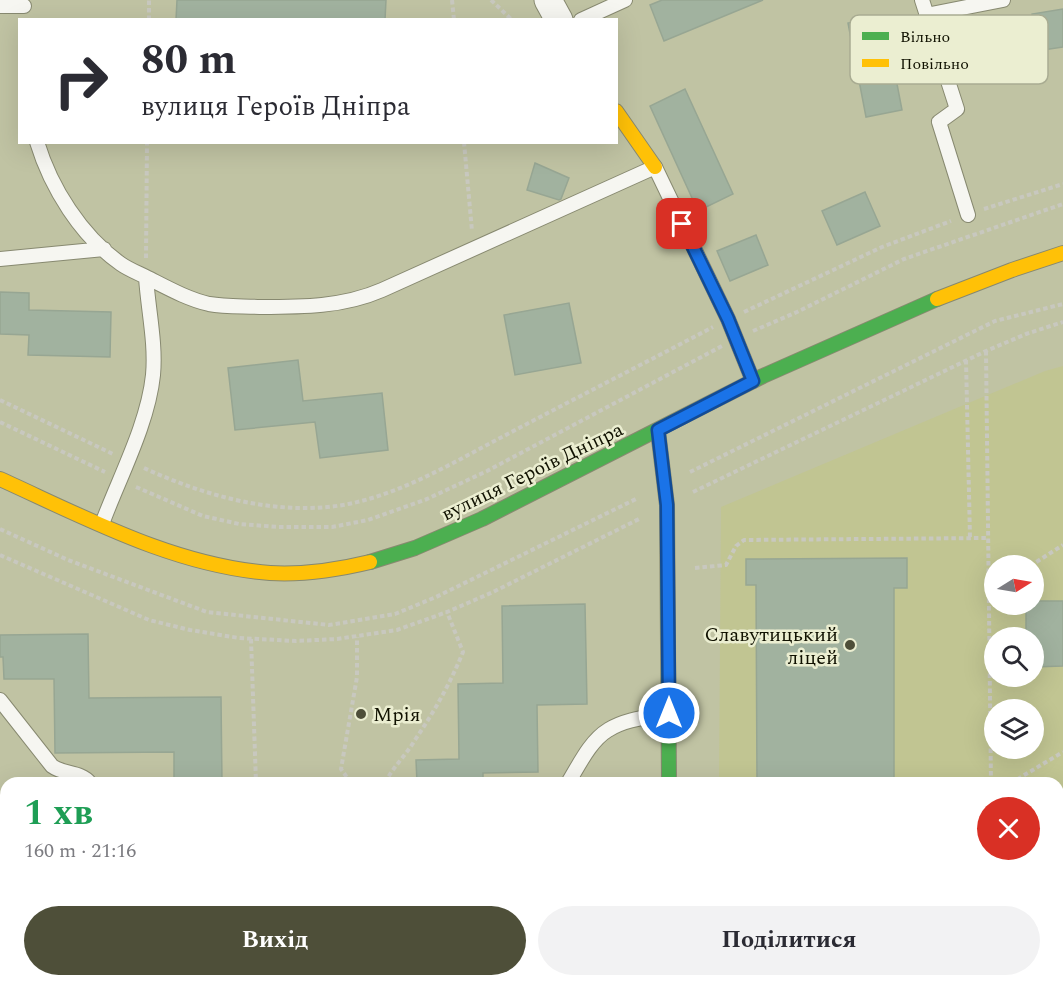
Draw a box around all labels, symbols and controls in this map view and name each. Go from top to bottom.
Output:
legend [850,15,1048,84]
text: Вільно [900,25,950,49]
text: 80 m [141,29,236,92]
icon: right [42,42,120,120]
text: Повільно [900,52,969,76]
text: вулиця Героїв Дніпра [141,86,410,128]
pin [656,198,707,249]
icon: arrive [665,207,698,240]
street label: вулиця Героїв Дніпра [436,415,629,529]
north arrow [984,555,1044,615]
map controls [984,555,1044,759]
place label: Славутицький ліцей [705,620,838,673]
button: search [984,627,1044,687]
marker: Славутицький ліцей [843,638,857,652]
position arrow [637,681,701,745]
button: layers [984,699,1044,759]
place label: Мрiя [373,700,420,730]
marker: Мрiя [354,707,368,721]
text: 1 хв [24,786,93,841]
button: close [977,797,1040,860]
text: 160 m · 21:16 [24,836,136,866]
button: Вихід [24,906,526,975]
button: Поділитися [538,906,1040,975]

